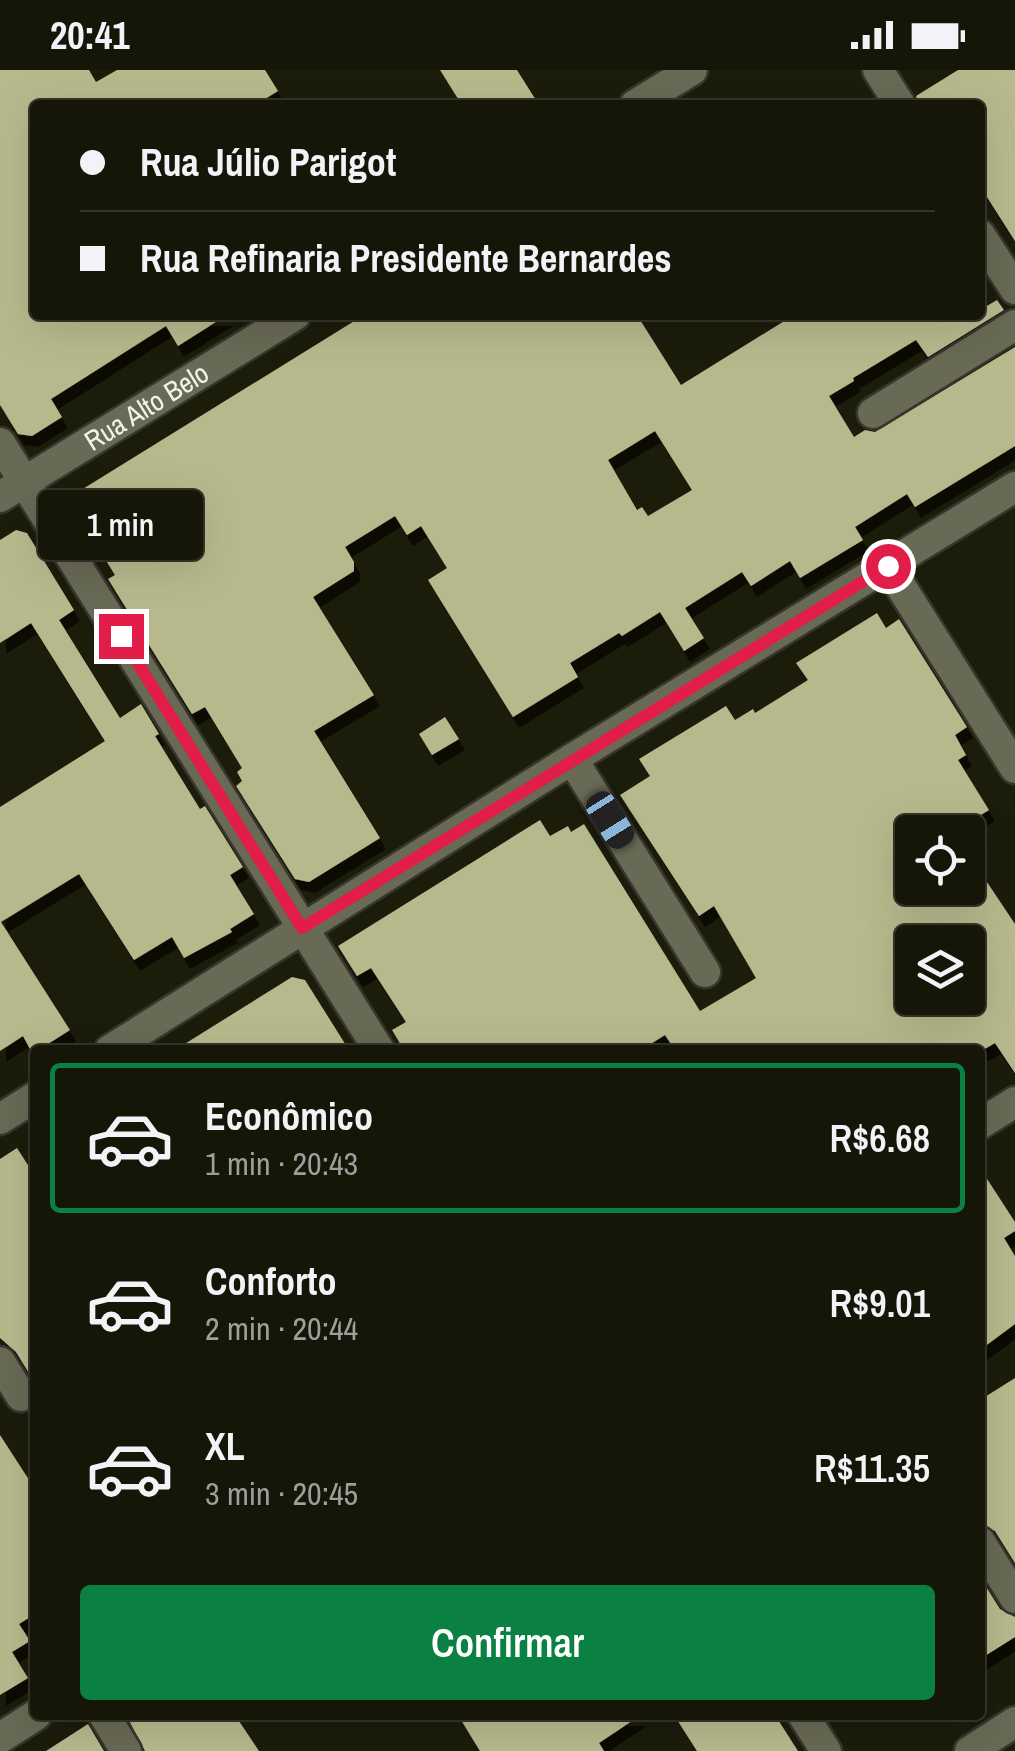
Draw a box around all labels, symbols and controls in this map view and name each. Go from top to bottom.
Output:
text: 20:41 [50,10,130,61]
text: Rua Júlio Parigot [140,137,396,188]
text: Rua Refinaria Presidente Bernardes [140,233,672,284]
street label: Rua Alto Belo [77,354,216,459]
callout: 1 min [38,491,204,561]
text: 1 min [87,503,154,546]
route start [866,544,911,589]
route end [99,614,144,659]
car [581,787,639,853]
map controls [895,815,985,1015]
button: locate [895,815,985,905]
button: layers [895,925,985,1015]
text: Econômico [205,1091,373,1142]
icon: car [85,1093,175,1183]
text: R$6.68 [830,1113,930,1164]
text: 1 min · 20:43 [205,1142,358,1185]
text: Conforto [205,1256,337,1307]
icon: car [85,1258,175,1348]
text: R$9.01 [830,1278,930,1329]
text: 2 min · 20:44 [205,1307,358,1350]
text: XL [205,1421,245,1472]
icon: car [85,1423,175,1513]
text: R$11.35 [814,1443,930,1494]
text: 3 min · 20:45 [205,1472,358,1515]
button: Confirmar [80,1585,935,1700]

